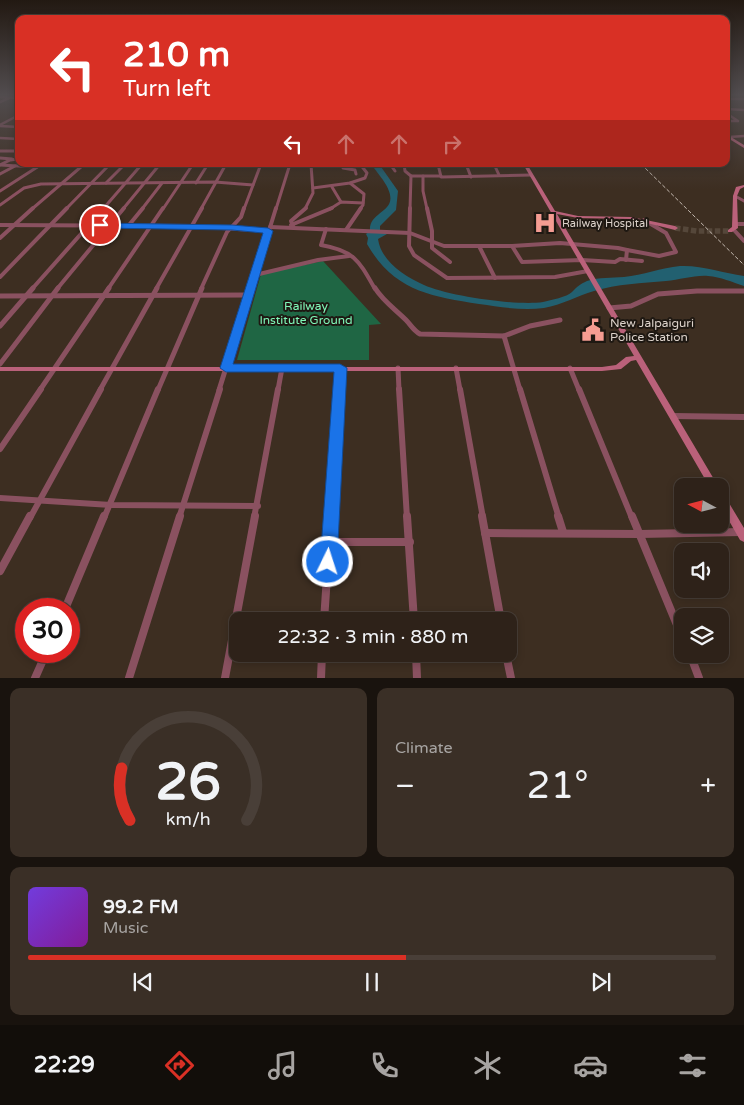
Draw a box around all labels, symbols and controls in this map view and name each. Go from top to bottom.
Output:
text: 210 m [123,34,230,76]
icon: left [40,35,105,100]
text: Turn left [123,76,211,102]
icon: left [279,130,307,158]
icon: ahead [332,130,360,158]
icon: ahead [385,130,413,158]
icon: right [438,130,466,158]
pin [79,204,121,246]
hospital icon: Railway Hospital [532,210,558,236]
icon: arrive [86,211,114,239]
place label: Railway Hospital [562,217,648,230]
park label: Railway Institute Ground [259,299,353,327]
place label: New Jalpaiguri Police Station [610,316,694,344]
public building icon: New Jalpaiguri Police Station [580,317,606,343]
north arrow [674,478,729,532]
map controls [674,478,729,663]
position arrow [301,535,353,587]
button: sound [674,543,729,598]
speed limit sign: 30 [15,598,80,663]
button: layers [674,608,729,663]
text: 22:32 · 3 min · 880 m [277,626,469,648]
text: Climate [395,738,453,758]
text: 26 [156,751,221,814]
text: 21° [527,763,589,809]
text: − [395,769,415,803]
text: + [700,769,716,803]
text: km/h [166,809,211,830]
text: 99.2 FM [103,896,179,918]
text: Music [103,918,148,938]
icon: previous [129,968,157,996]
icon: pause [358,968,386,996]
icon: next [587,968,615,996]
icon: directions [162,1048,197,1083]
icon: music [265,1048,300,1083]
icon: phone [367,1048,402,1083]
icon: climate [470,1048,505,1083]
icon: car [573,1048,608,1083]
icon: filters [675,1048,710,1083]
text: 22:29 [34,1052,95,1078]

